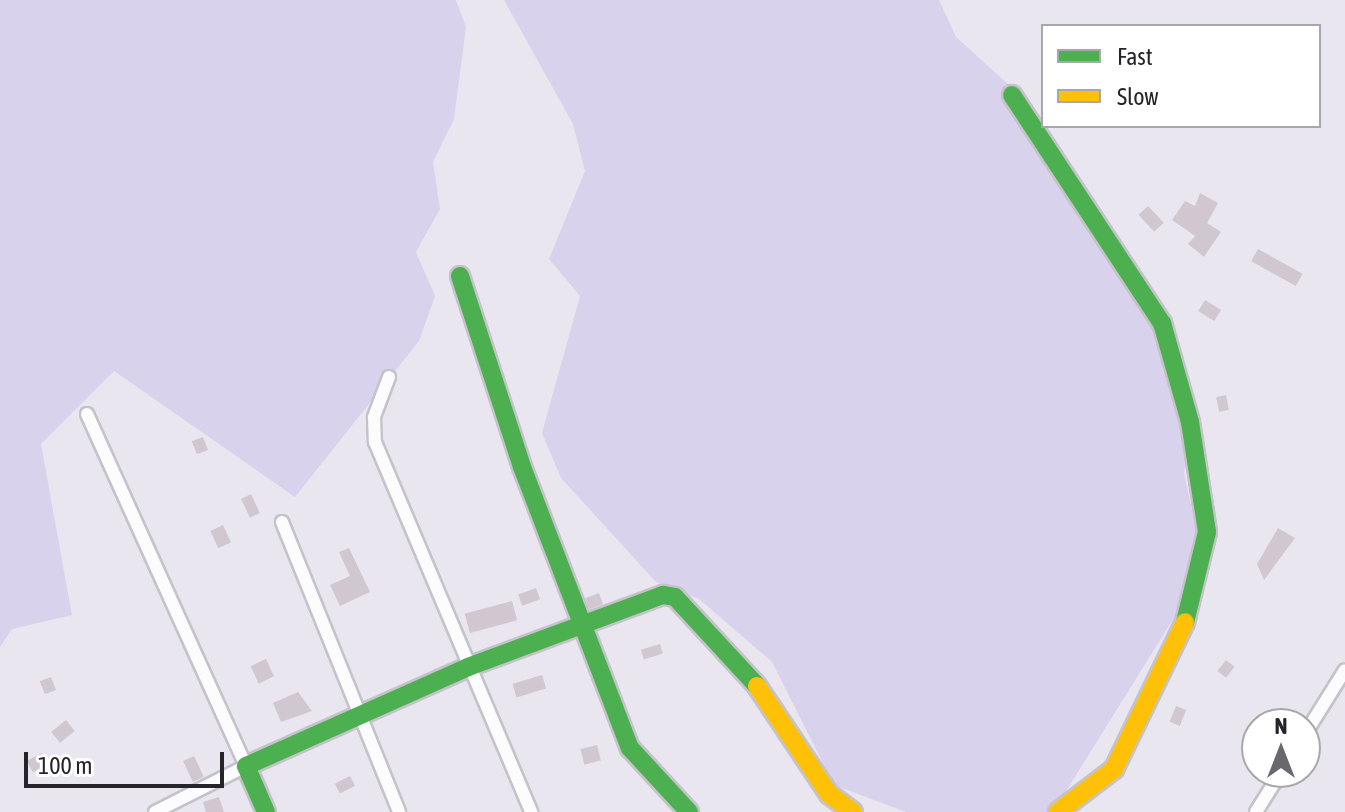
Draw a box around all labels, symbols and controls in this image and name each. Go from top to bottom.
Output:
legend [1041,24,1321,128]
text: Fast [1117,43,1153,70]
text: Slow [1117,83,1159,110]
north arrow [1241,708,1321,788]
text: N [1275,713,1287,739]
scale bar [28,736,228,786]
text: 100 m [38,752,92,779]

